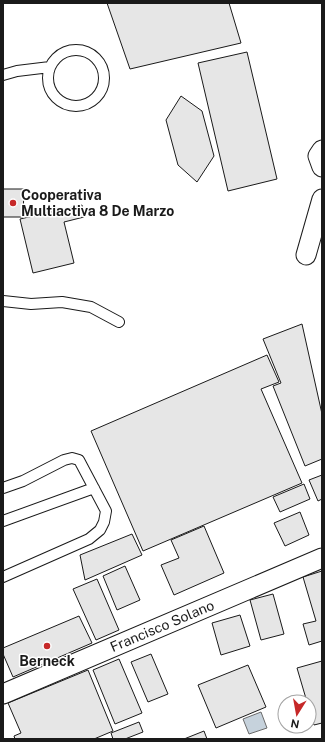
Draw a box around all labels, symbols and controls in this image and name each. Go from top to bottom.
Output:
place label: Cooperativa Multiactiva 8 De Marzo [21,187,174,219]
marker: Cooperativa Multiactiva 8 De Marzo [8,198,18,208]
street label: Francisco Solano [108,597,216,655]
marker: Berneck [42,641,52,651]
place label: Berneck [19,653,75,669]
north arrow [277,694,317,734]
text: N [290,717,300,731]

